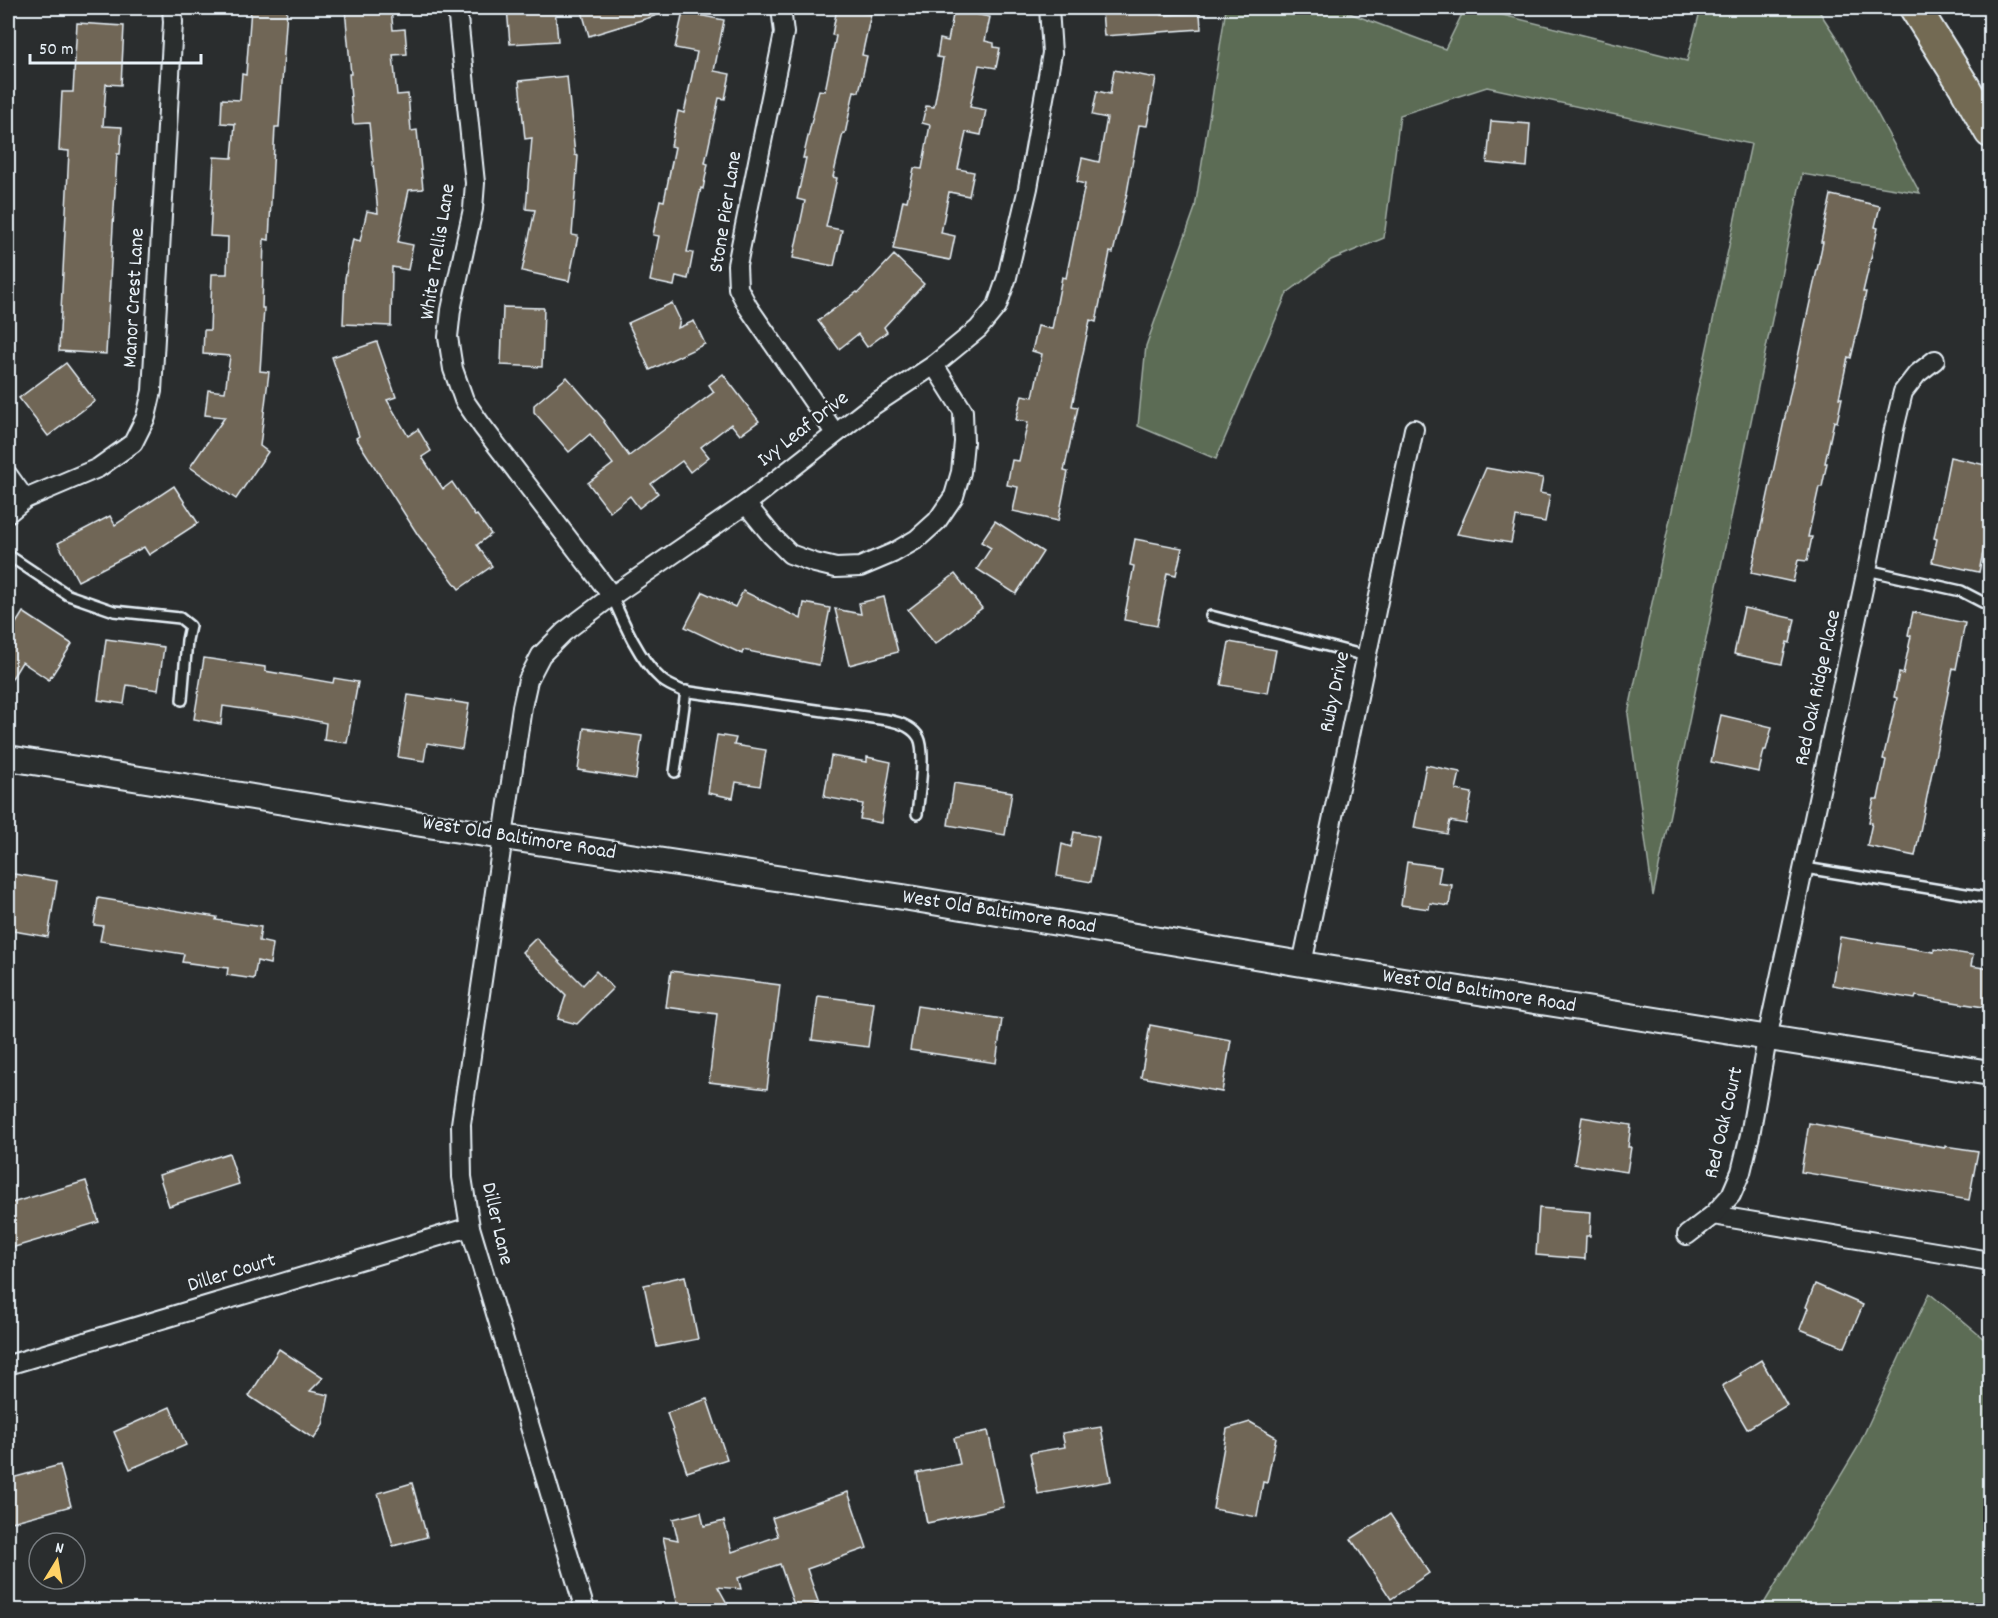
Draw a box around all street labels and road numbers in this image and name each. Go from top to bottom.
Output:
street label: Stone Pier Lane [703,149,751,275]
street label: White Trellis Lane [413,182,465,322]
street label: Manor Crest Lane [116,227,154,369]
street label: Ivy Leaf Drive [752,385,856,475]
street label: Red Oak Ridge Place [1788,607,1850,769]
street label: Ruby Drive [1313,649,1359,735]
street label: West Old Baltimore Road [420,809,618,869]
street label: West Old Baltimore Road [900,883,1098,943]
street label: West Old Baltimore Road [1380,962,1578,1022]
street label: Red Oak Court [1698,1064,1752,1182]
street label: Diller Lane [472,1180,520,1268]
street label: Diller Court [184,1246,280,1302]

